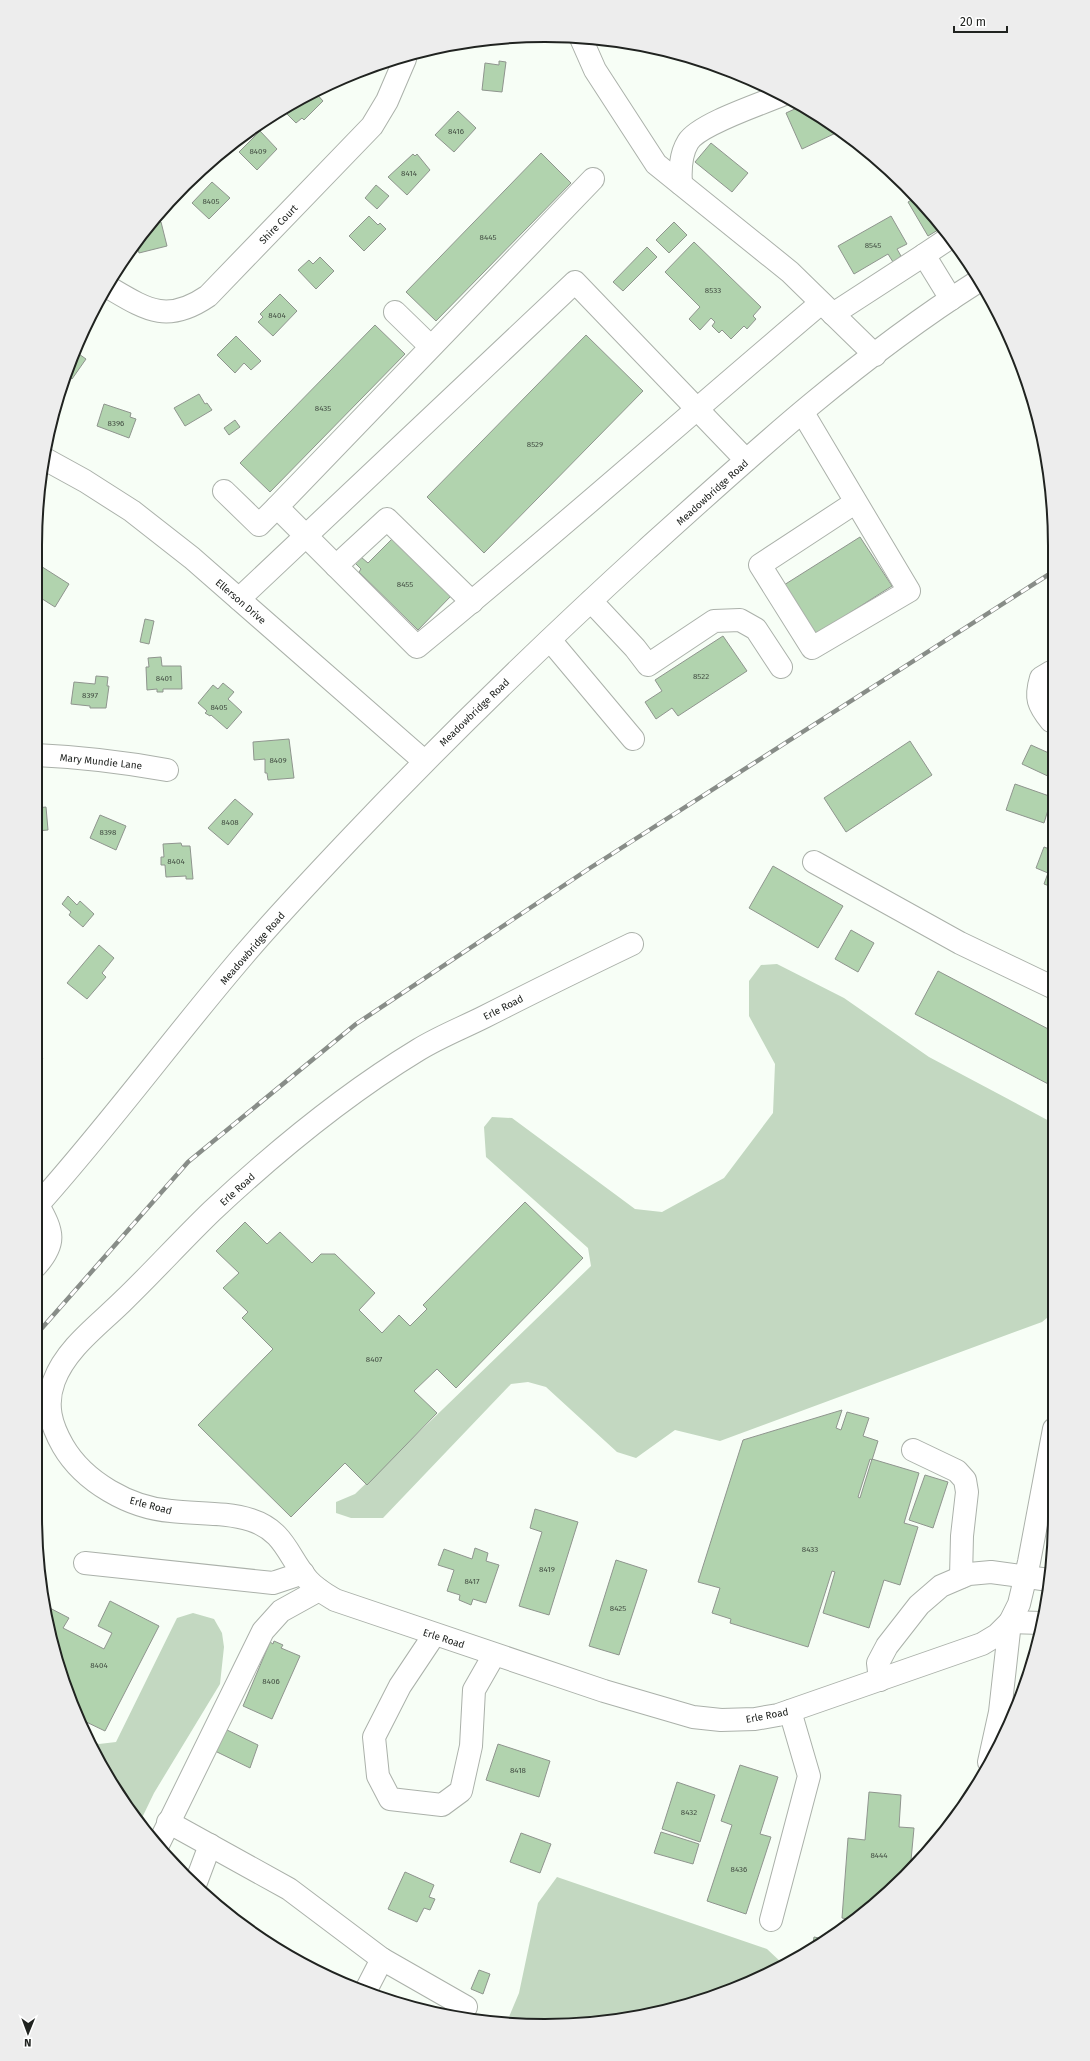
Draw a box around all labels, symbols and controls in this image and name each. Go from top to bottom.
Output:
scale bar [954,8,1007,34]
text: 20 m [960,15,986,29]
house number: 8416 [448,127,464,136]
house number: 8409 [249,147,267,156]
house number: 8414 [401,169,418,178]
house number: 8405 [202,197,220,206]
street label: Shire Court [257,202,301,247]
house number: 8445 [480,233,496,242]
house number: 8545 [865,241,881,250]
house number: 8533 [705,286,721,295]
house number: 8404 [268,311,286,320]
house number: 8435 [315,404,331,413]
house number: 8396 [108,419,124,428]
house number: 8529 [527,440,543,449]
street label: Meadowbridge Road [674,457,751,528]
street label: Ellerson Drive [213,577,268,627]
house number: 8455 [397,580,413,589]
house number: 8522 [693,672,709,681]
house number: 8401 [156,674,172,683]
street label: Meadowbridge Road [437,676,512,749]
house number: 8397 [82,691,98,700]
house number: 8405 [210,703,228,712]
street label: Mary Mundie Lane [59,752,143,772]
house number: 8409 [269,756,287,765]
house number: 8408 [221,818,239,827]
house number: 8398 [100,828,117,837]
house number: 8404 [167,857,185,866]
street label: Meadowbridge Road [218,910,288,987]
street label: Erle Road [482,993,525,1023]
street label: Erle Road [218,1171,258,1209]
house number: 8407 [366,1355,383,1364]
street label: Erle Road [128,1495,173,1517]
house number: 8433 [802,1545,818,1554]
house number: 8419 [539,1565,555,1574]
house number: 8417 [464,1577,480,1586]
house number: 8425 [610,1604,626,1613]
street label: Erle Road [421,1627,466,1651]
house number: 8404 [90,1661,108,1670]
house number: 8406 [262,1677,280,1686]
street label: Erle Road [745,1706,790,1726]
house number: 8418 [510,1766,527,1775]
house number: 8432 [681,1808,697,1817]
house number: 8444 [870,1851,888,1860]
house number: 8436 [731,1865,747,1874]
north arrow [8,2013,48,2053]
text: N [24,2036,32,2049]

